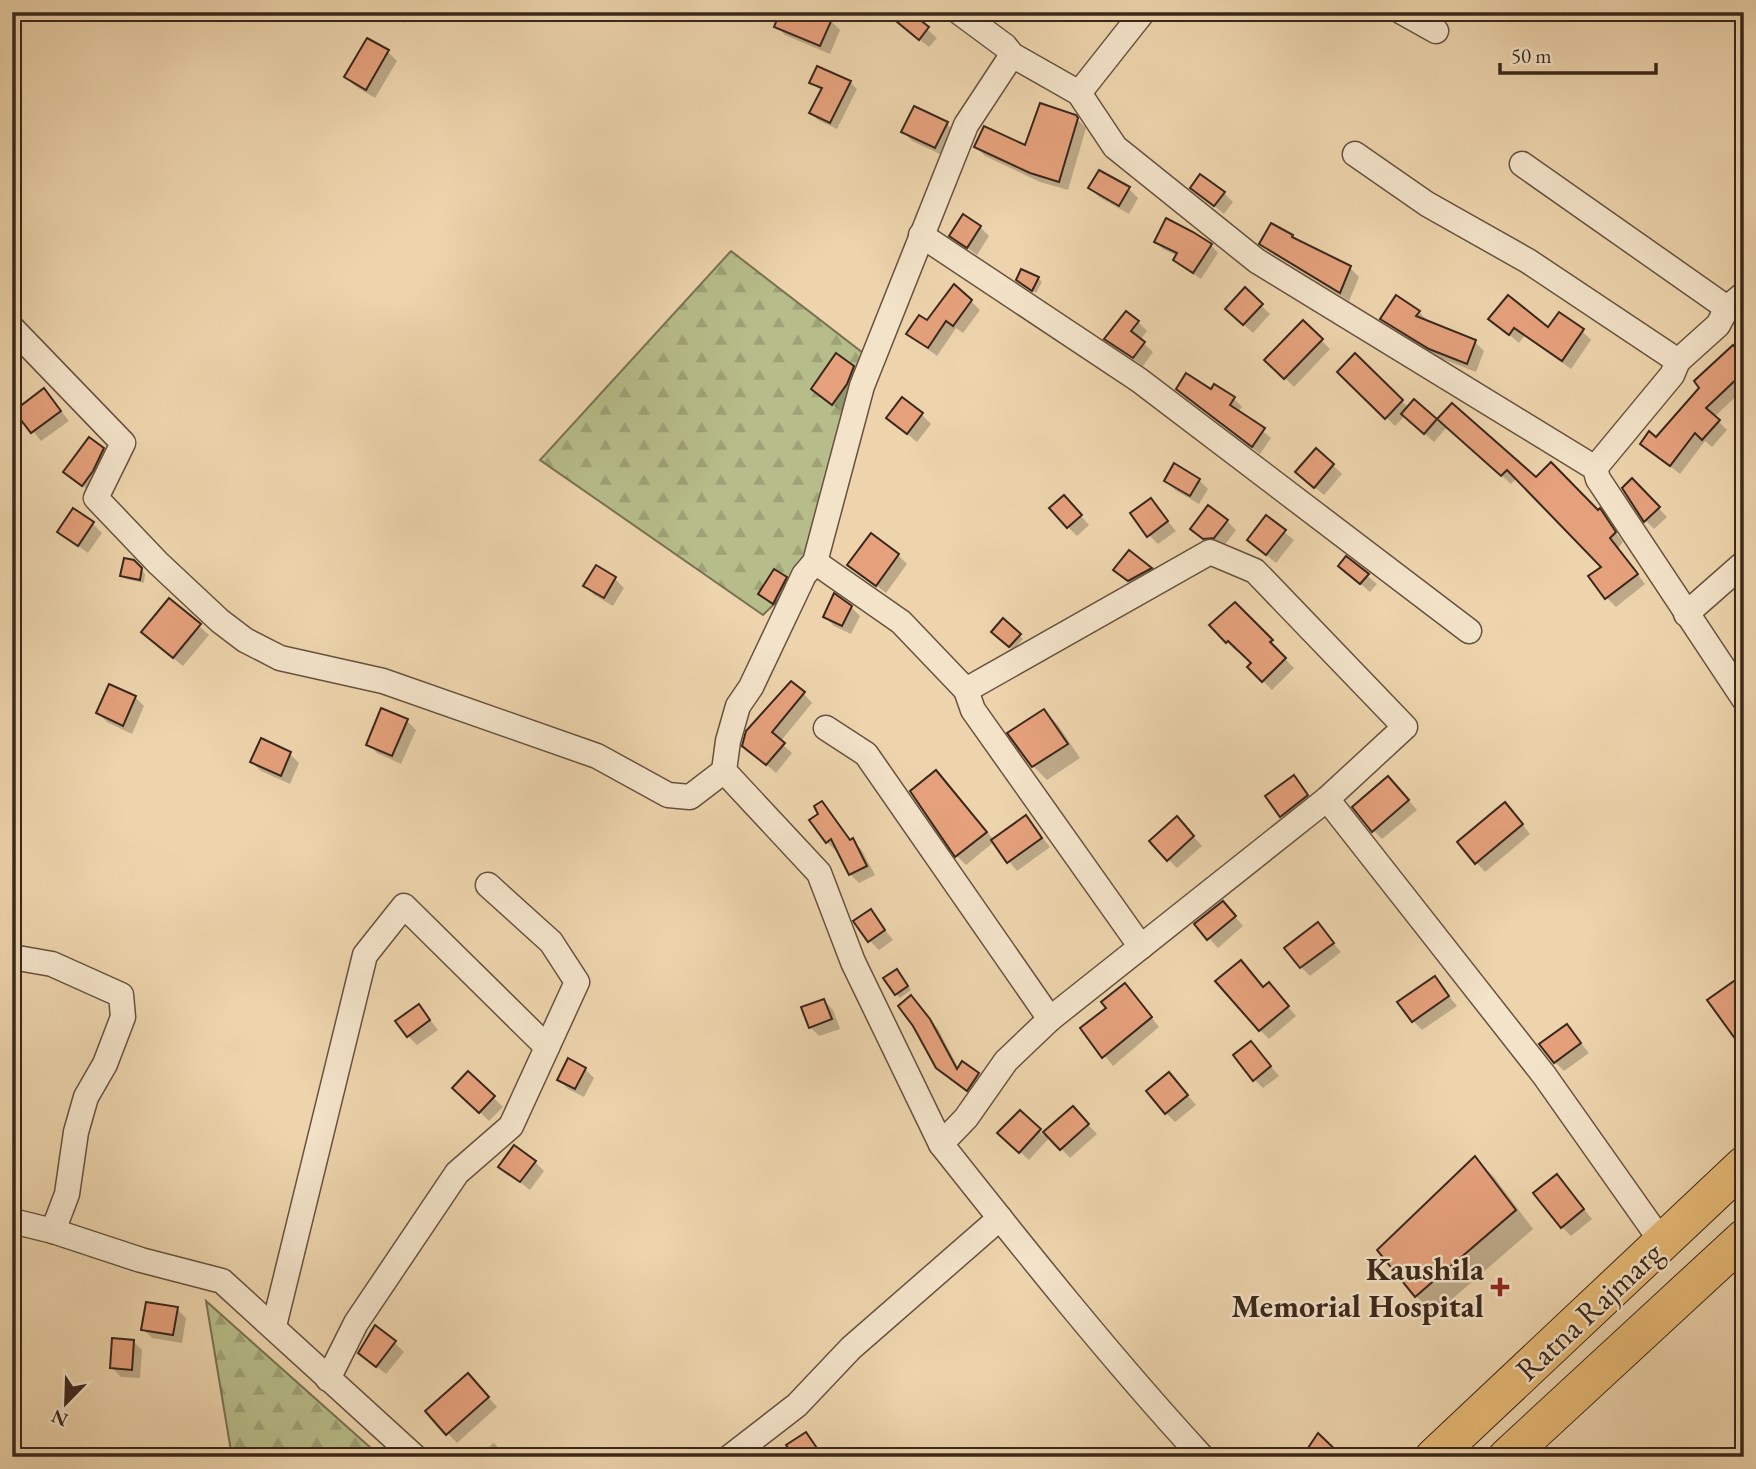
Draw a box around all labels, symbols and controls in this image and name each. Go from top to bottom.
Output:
scale bar [1500,32,1656,76]
text: 50 m [1511,42,1552,69]
street label: Ratna Rajmarg [1506,1231,1672,1390]
place label: Kaushila Memorial Hospital [1231,1248,1485,1327]
marker: Kaushila Memorial Hospital [1490,1277,1510,1297]
north arrow [32,1368,102,1438]
text: N [47,1403,72,1433]

